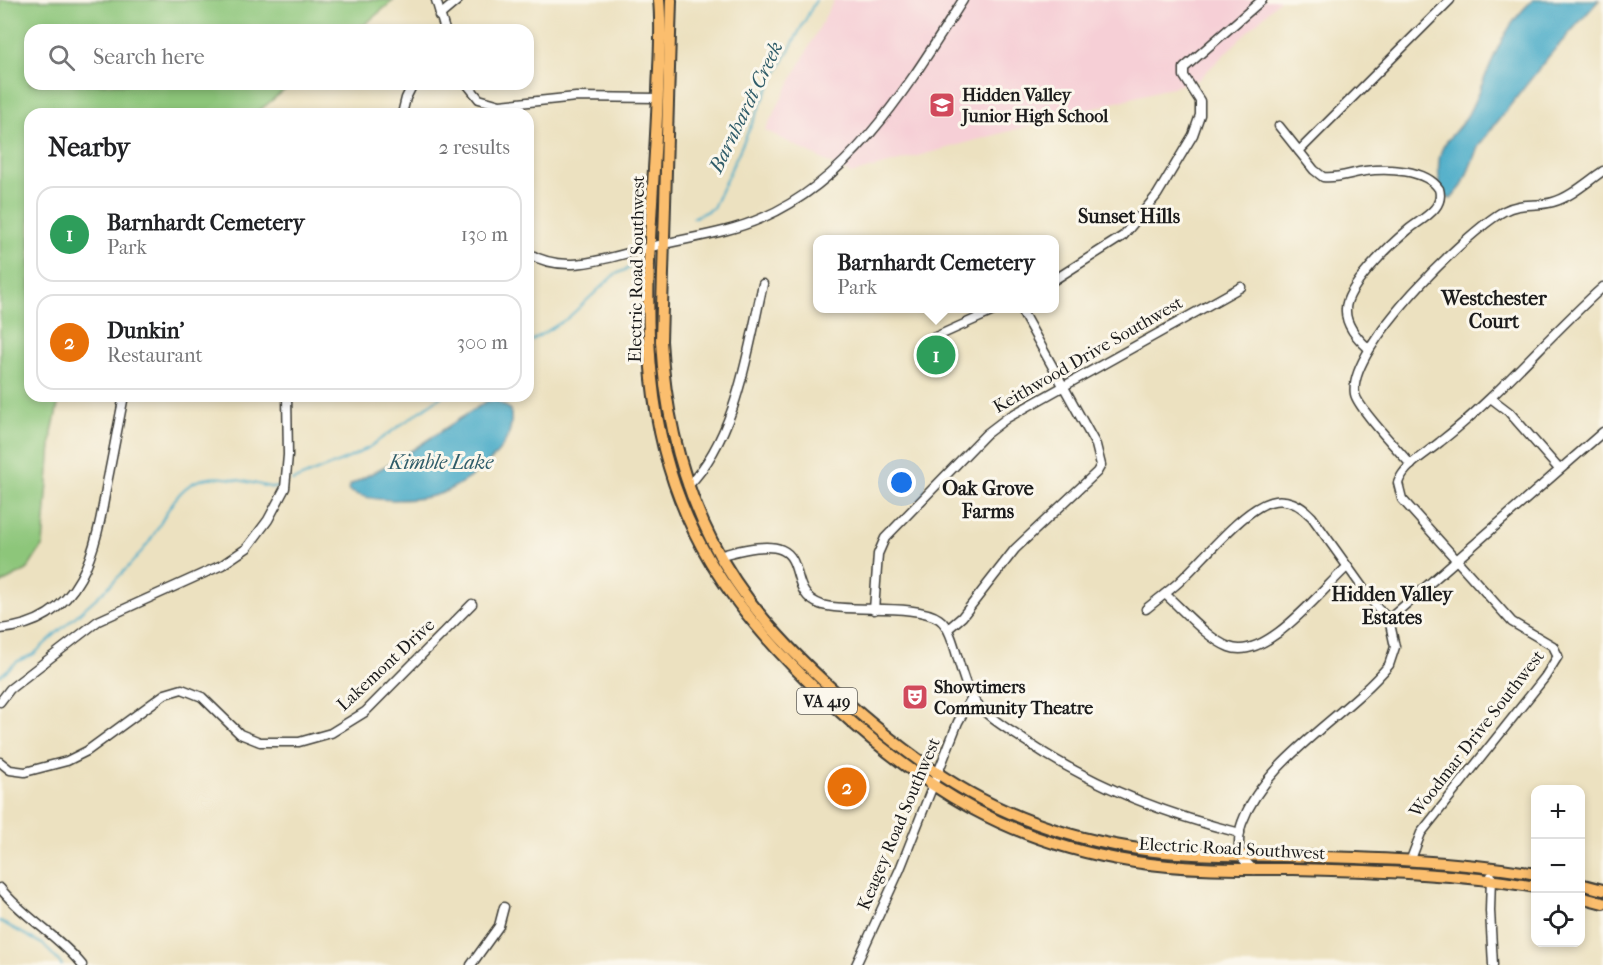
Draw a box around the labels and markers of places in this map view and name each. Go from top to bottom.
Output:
place label: Hidden Valley Junior High School [960,85,1109,127]
school or university icon: Hidden Valley Junior High School [927,90,957,120]
pin: 1 [916,332,956,378]
place label: Showtimers Community Theatre [934,677,1093,719]
theatre icon: Showtimers Community Theatre [900,682,930,712]
pin: 2 [828,764,866,810]

